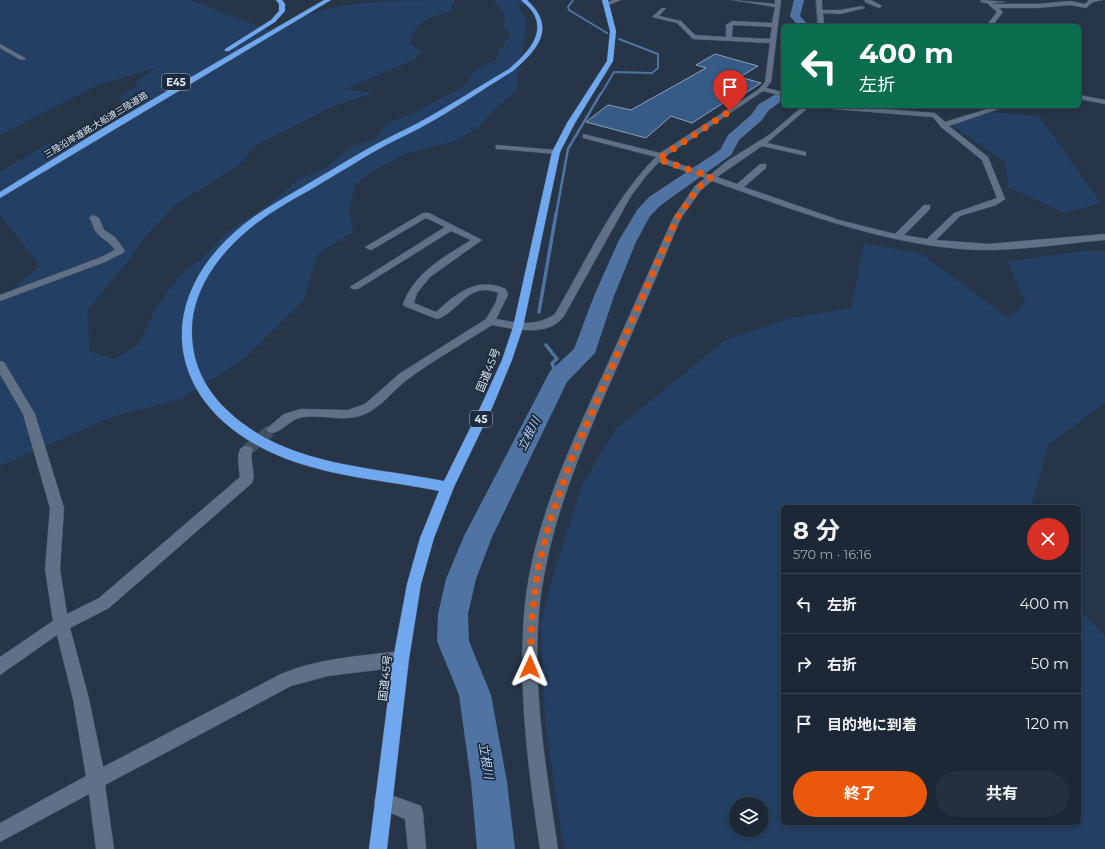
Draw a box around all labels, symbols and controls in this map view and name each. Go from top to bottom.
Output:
text: 400 m [859,36,954,70]
icon: left [793,40,845,92]
pin [713,70,747,111]
road number: E45 [162,74,190,90]
text: 左折 [859,74,895,96]
icon: arrive [719,76,741,98]
street label: 三陸沿岸道路;大船渡三陸道路 [42,89,150,160]
street label: 国道45号 [473,346,503,394]
road number: 45 [470,411,492,427]
water label: 立根川 [514,413,544,453]
text: 8 分 [793,516,840,545]
button: close [1027,518,1069,560]
text: 570 m · 16:16 [793,546,871,562]
icon: left [793,593,815,615]
text: 400 m [1019,594,1069,613]
text: 左折 [827,595,857,614]
position arrow [509,646,551,688]
icon: right [793,653,815,675]
street label: 国道45号 [375,654,395,702]
text: 50 m [1031,654,1069,673]
text: 右折 [827,655,857,674]
icon: arrive [793,713,815,735]
text: 120 m [1025,714,1069,733]
text: 目的地に到着 [827,715,917,734]
water label: 立根川 [476,742,497,782]
button: 終了 [793,771,927,817]
button: 共有 [935,771,1069,817]
map controls [729,797,769,837]
button: layers [729,797,769,837]

